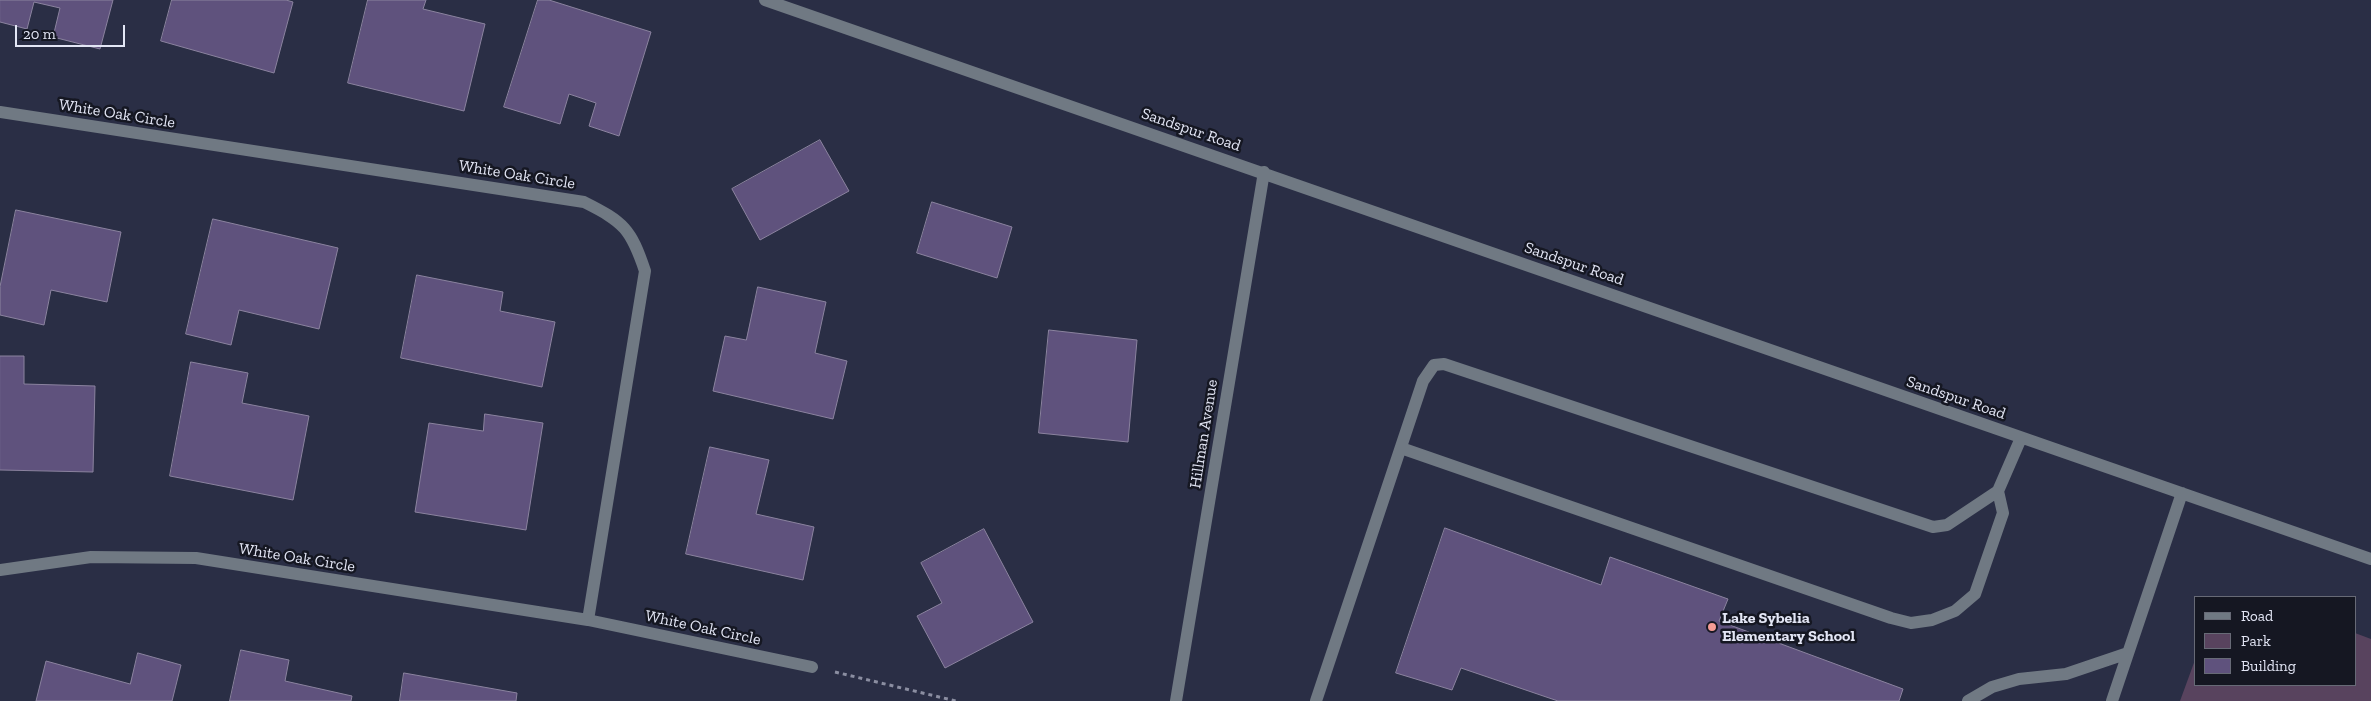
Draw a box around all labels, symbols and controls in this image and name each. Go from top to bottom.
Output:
scale bar [18,15,128,47]
text: 20 m [23,25,56,43]
street label: White Oak Circle [58,95,176,133]
street label: Sandspur Road [1139,104,1243,156]
street label: White Oak Circle [458,156,576,194]
street label: Sandspur Road [1522,238,1626,290]
street label: Sandspur Road [1904,372,2008,424]
street label: Hillman Avenue [1186,378,1222,490]
street label: White Oak Circle [238,539,356,577]
legend [2194,596,2356,686]
street label: White Oak Circle [644,606,762,650]
text: Road [2241,607,2273,625]
place label: Lake Sybelia Elementary School [1722,608,1855,646]
marker: Lake Sybelia Elementary School [1706,621,1718,633]
text: Park [2241,632,2271,650]
text: Building [2241,657,2296,675]

